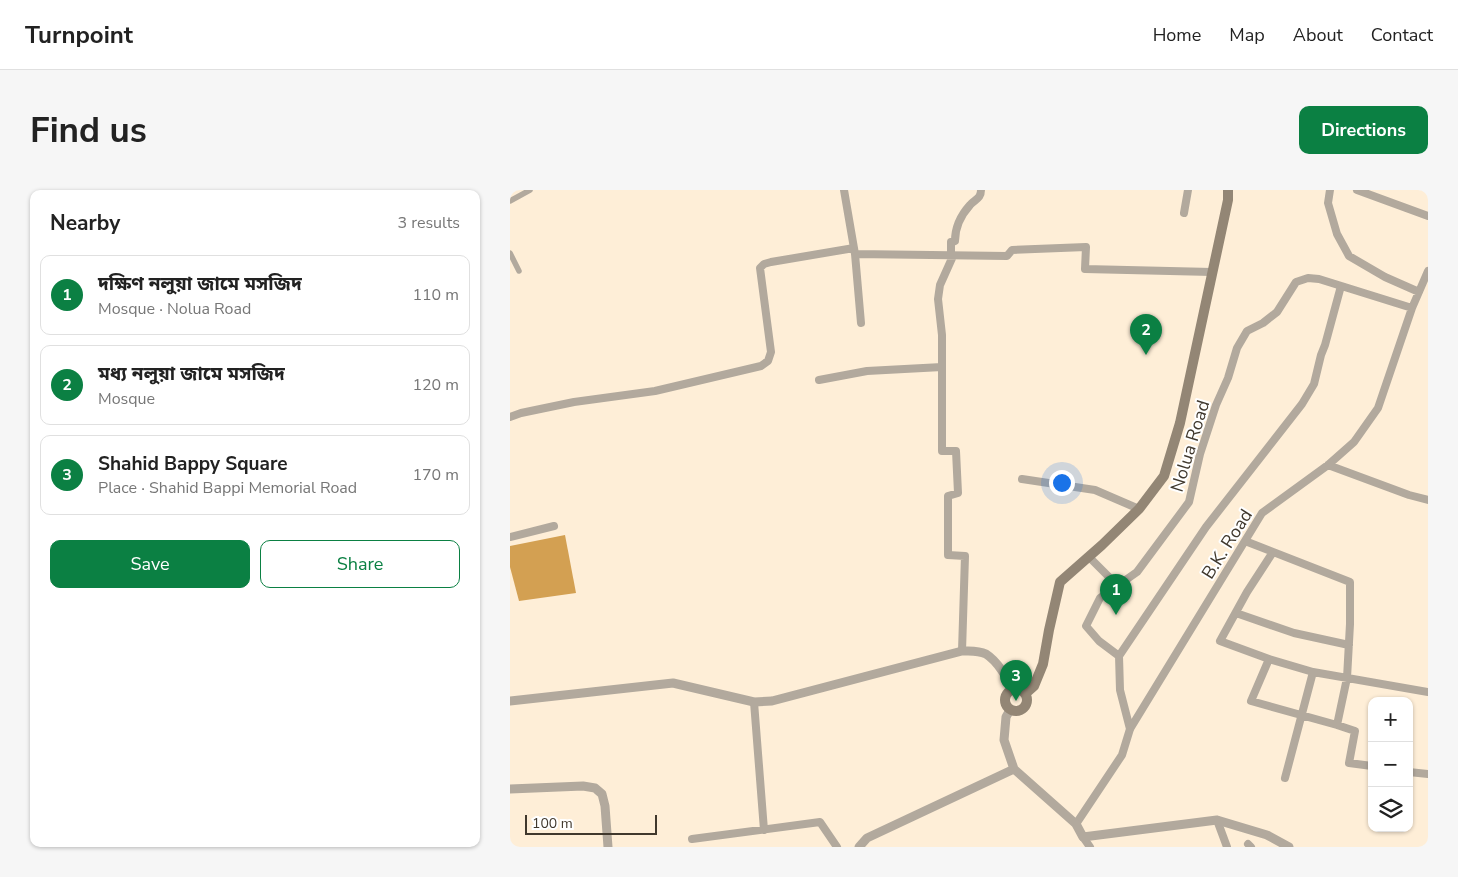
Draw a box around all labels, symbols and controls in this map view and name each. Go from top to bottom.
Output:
text: Turnpoint [25,19,133,51]
text: Home [1153,23,1201,47]
text: Map [1229,23,1265,47]
text: About [1293,23,1343,47]
text: Contact [1371,23,1433,47]
button: Directions [1299,106,1428,154]
text: Find us [30,107,147,154]
text: Nearby [50,209,120,237]
text: 3 results [398,212,460,234]
text: দক্ষিণ নলুয়া জামে মসজিদ [98,271,302,297]
text: 1 [62,284,72,306]
text: 110 m [412,284,459,306]
text: Mosque · Nolua Road [98,298,251,320]
pin: 2 [1130,314,1162,355]
text: মধ্য নলুয়া জামে মসজিদ [98,361,285,387]
text: 2 [62,374,72,396]
text: 120 m [412,374,459,396]
text: Mosque [98,388,155,410]
street label: Nolua Road [1165,397,1215,495]
text: Shahid Bappy Square [98,451,288,477]
text: 3 [62,464,72,486]
text: 170 m [412,464,459,486]
your location [1049,470,1075,496]
text: Place · Shahid Bappi Memorial Road [98,477,357,499]
street label: B.K. Road [1196,504,1258,584]
button: Save [50,540,250,588]
button: Share [260,540,460,588]
pin: 1 [1100,574,1132,615]
pin: 3 [1000,660,1032,701]
map controls [1368,697,1413,832]
button: + [1368,697,1413,742]
button: − [1368,742,1413,787]
button: layers [1368,787,1413,832]
scale bar [525,812,658,835]
text: 100 m [532,814,573,833]

